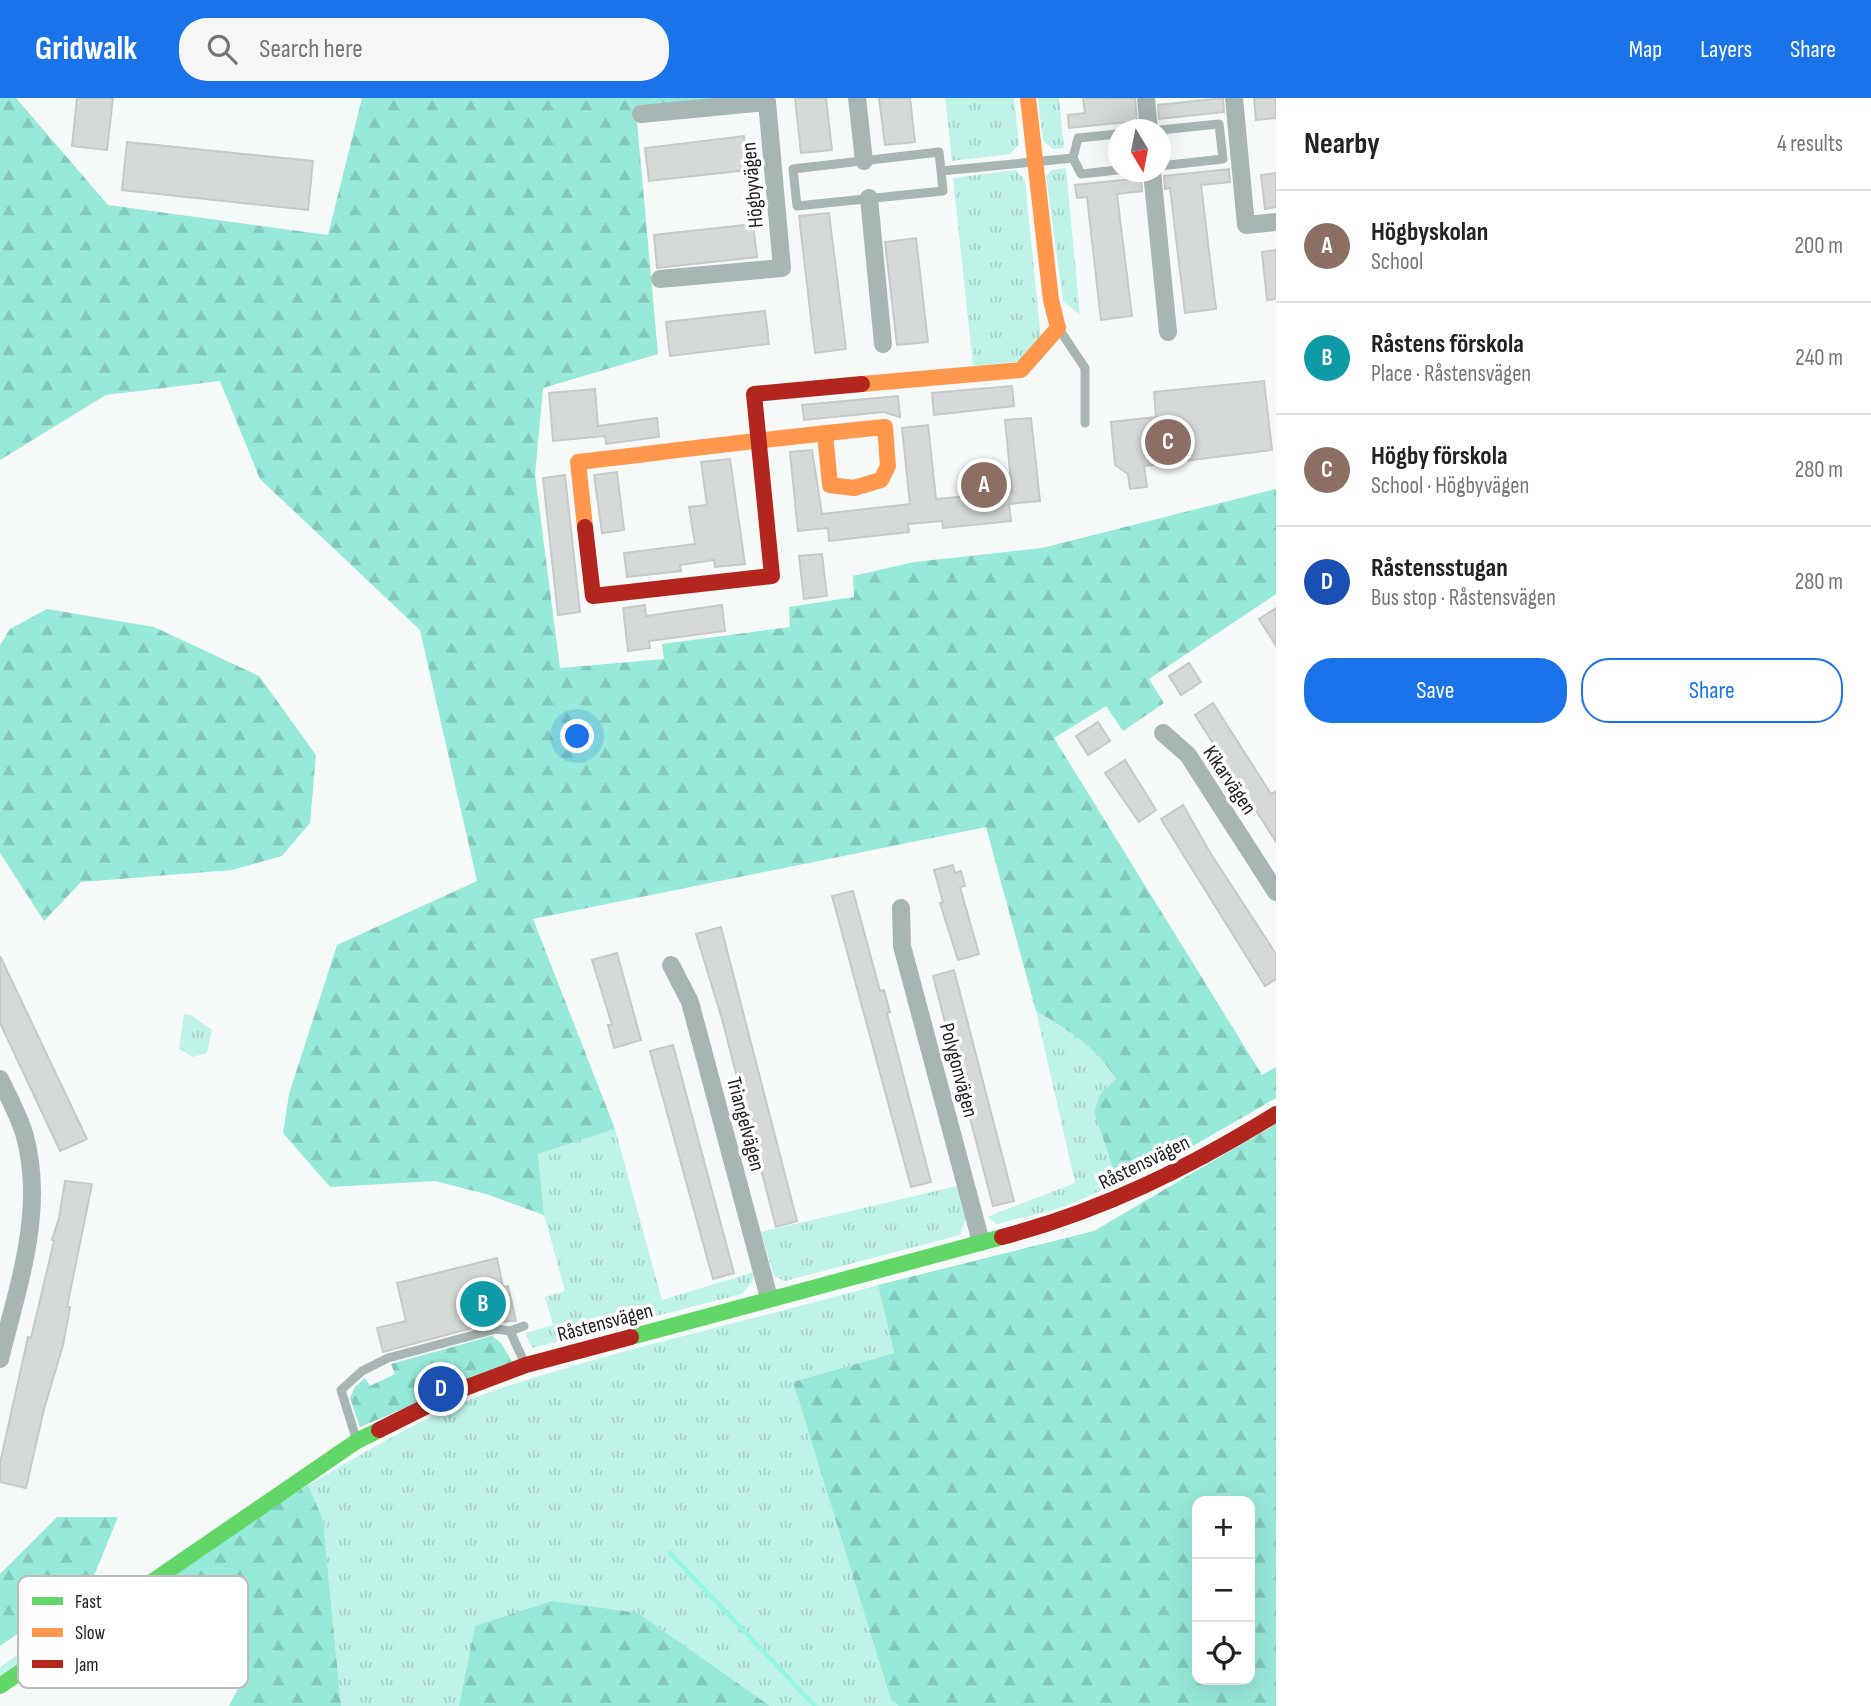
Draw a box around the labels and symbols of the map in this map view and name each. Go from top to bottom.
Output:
north arrow [1108,119,1171,182]
street label: Högbyvägen [736,141,769,229]
pin: C [1145,416,1191,468]
pin: A [961,459,1007,511]
your location [560,719,594,753]
street label: Kikarvägen [1198,741,1262,819]
street label: Polygonvägen [934,1020,983,1120]
street label: Triangelvägen [721,1074,770,1174]
street label: Råstensvägen [1095,1130,1194,1195]
pin: B [460,1278,506,1330]
street label: Råstensvägen [555,1298,656,1347]
pin: D [418,1363,464,1415]
legend [18,1576,248,1688]
text: Fast [75,1591,102,1614]
text: Slow [75,1622,105,1645]
text: Jam [74,1654,98,1677]

